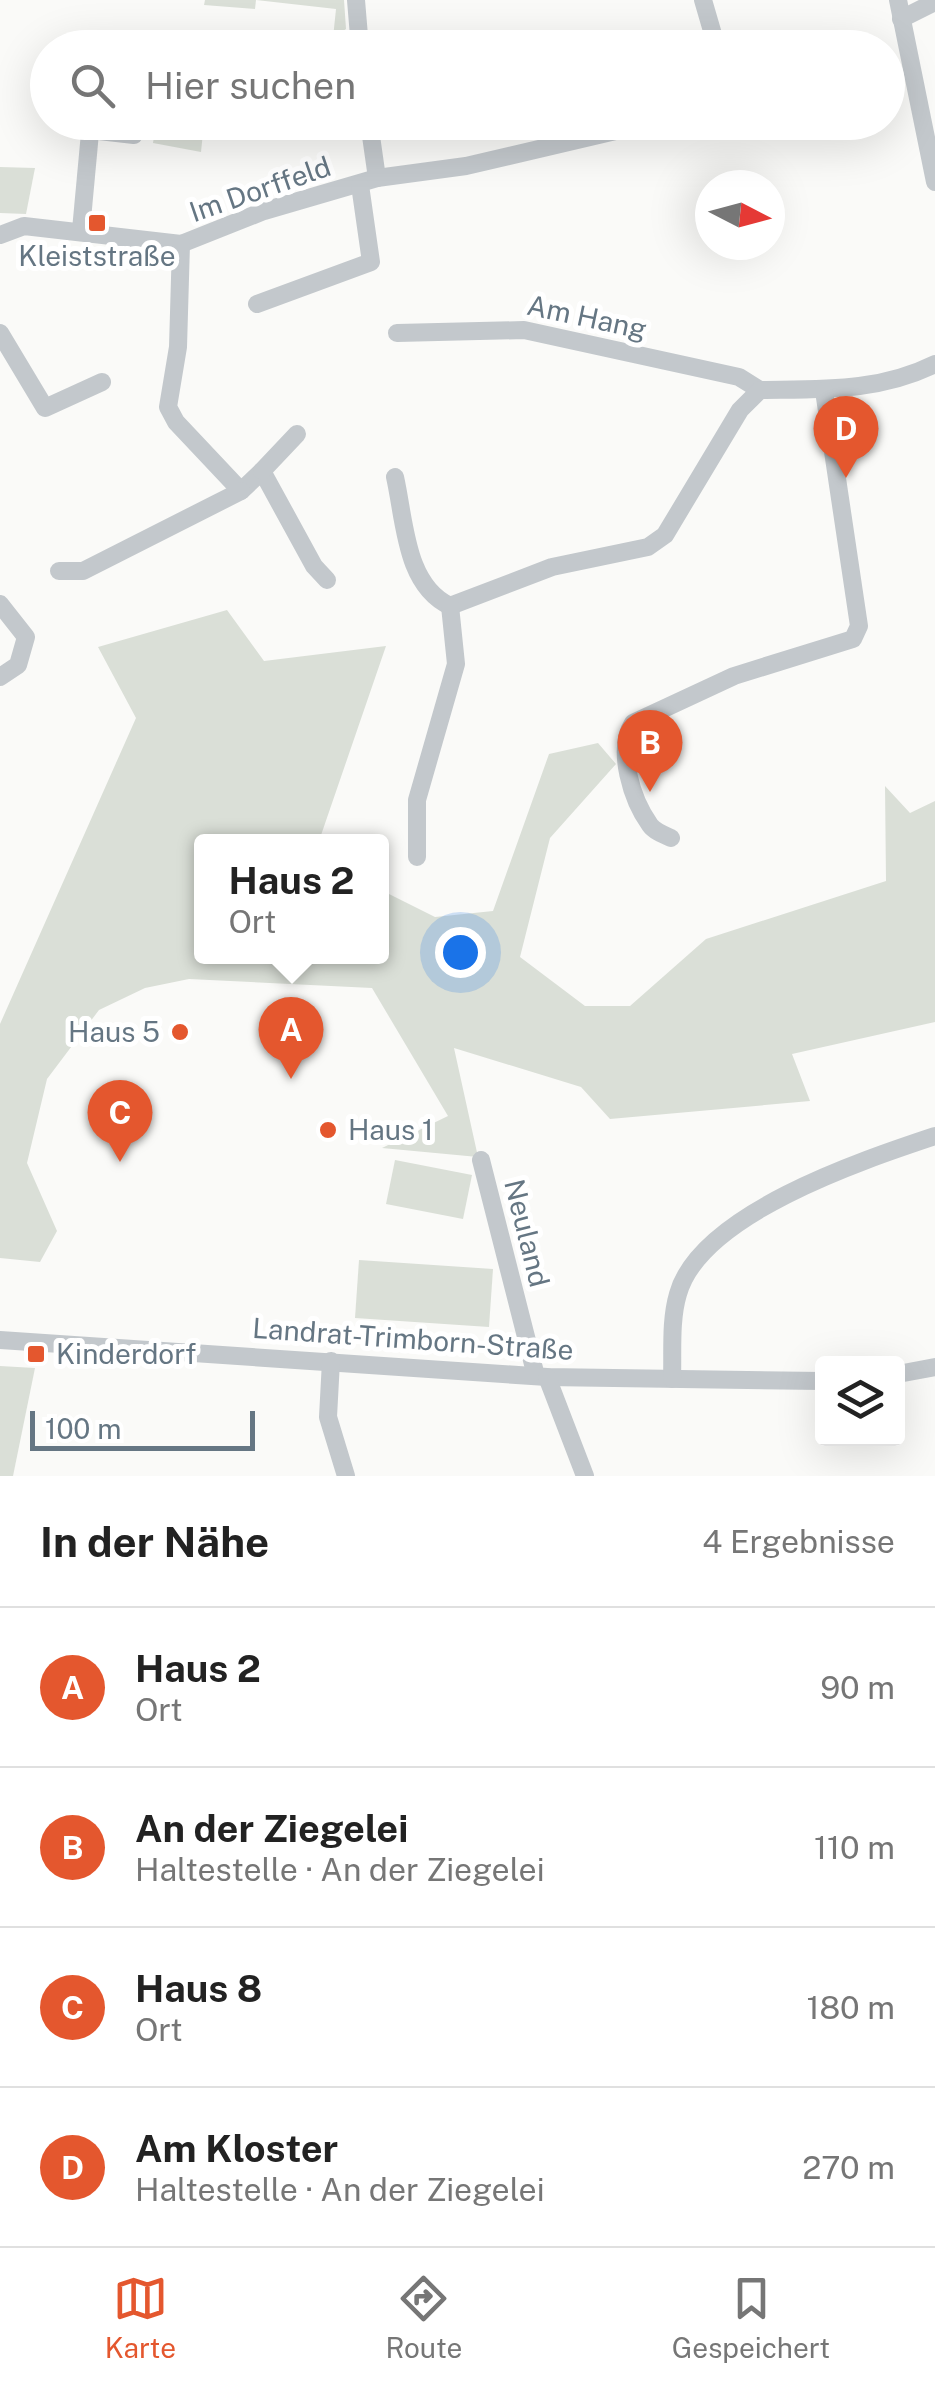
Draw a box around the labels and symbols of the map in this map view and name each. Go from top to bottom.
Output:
street label: Im Dorffeld [185,149,335,228]
north arrow [695,170,785,260]
marker: Kleiststraße [86,212,108,234]
place label: Kleiststraße [18,239,176,272]
street label: Am Hang [524,288,650,345]
pin: D [814,396,878,478]
pin: B [618,710,682,792]
your location [435,927,486,978]
pin: A [258,996,324,1079]
place label: Haus 5 [68,1015,160,1048]
marker: Haus 5 [169,1021,191,1043]
pin: C [88,1080,152,1162]
place label: Haus 1 [348,1113,433,1146]
marker: Haus 1 [317,1119,339,1141]
street label: Neuland [498,1176,557,1290]
street label: Landrat-Trimborn-Straße [251,1311,575,1366]
place label: Kinderdorf [56,1337,196,1370]
marker: Kinderdorf [25,1343,47,1365]
scale bar [30,1406,255,1450]

